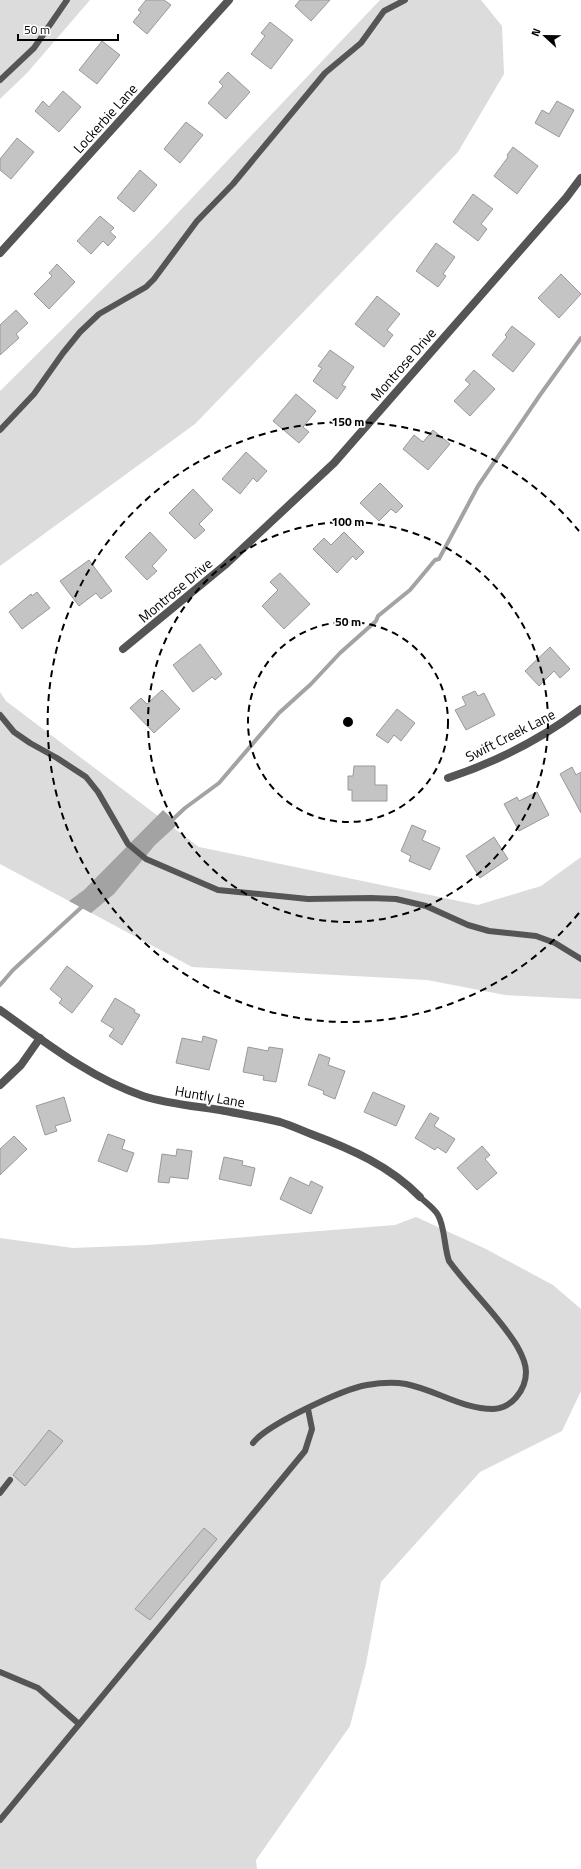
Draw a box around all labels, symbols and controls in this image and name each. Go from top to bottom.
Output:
scale bar [18,16,118,42]
north arrow [525,16,565,56]
text: 50 m [24,20,50,39]
text: N [527,26,545,39]
street label: Lockerbie Lane [68,78,142,158]
street label: Montrose Drive [365,323,441,405]
text: 150 m [332,412,364,431]
text: 100 m [332,512,364,531]
street label: Montrose Drive [133,553,217,627]
text: 50 m [335,612,361,631]
street label: Swift Creek Lane [461,703,559,767]
centre of rings [341,715,355,729]
street label: Huntly Lane [173,1080,247,1112]

